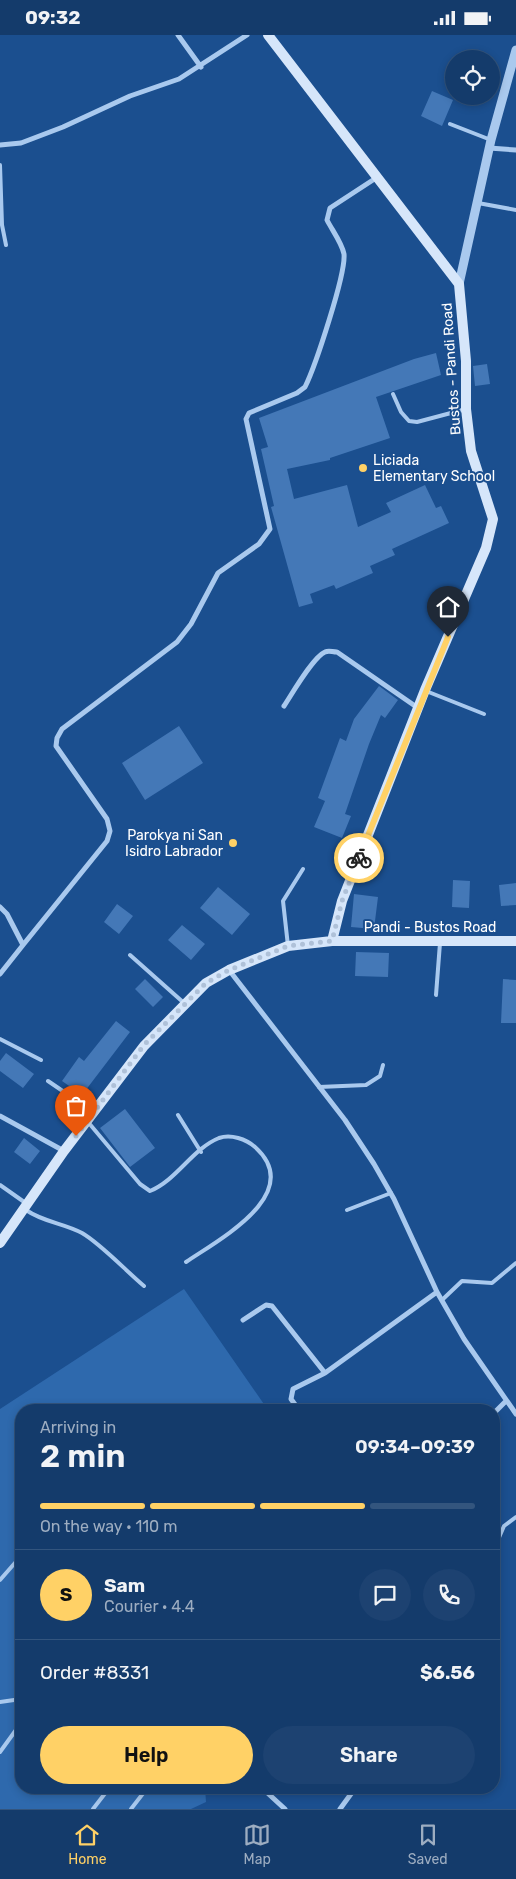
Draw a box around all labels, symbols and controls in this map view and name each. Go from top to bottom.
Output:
text: 09:32 [25,6,81,29]
map controls [445,50,500,105]
button: locate [445,50,500,105]
street label: Bustos - Pandi Road [438,302,465,436]
place label: Liciada Elementary School [373,452,495,485]
marker: Liciada Elementary School [357,462,369,474]
pin [427,586,469,637]
icon: home [434,593,462,621]
place label: Parokya ni San Isidro Labrador [125,827,224,860]
courier [334,833,384,883]
marker: Parokya ni San Isidro Labrador [227,837,239,849]
icon: bike [345,844,373,872]
street label: Pandi - Bustos Road [364,919,496,936]
pin [55,1085,97,1136]
icon: bag [62,1092,90,1120]
text: Arriving in [40,1418,116,1437]
text: 09:34–09:39 [355,1435,475,1458]
text: 2 min [40,1437,125,1475]
text: On the way · 110 m [40,1517,177,1536]
button: chat [359,1569,411,1621]
button: phone [423,1569,475,1621]
text: Sam [104,1574,145,1597]
text: S [60,1583,72,1606]
text: Courier · 4.4 [104,1597,195,1616]
text: Order #8331 [40,1661,149,1684]
text: $6.56 [420,1661,475,1684]
button: Help [40,1726,253,1784]
button: Share [263,1726,475,1784]
tab: Home [68,1821,107,1868]
tab: Map [243,1821,271,1868]
tab: Saved [408,1821,448,1868]

